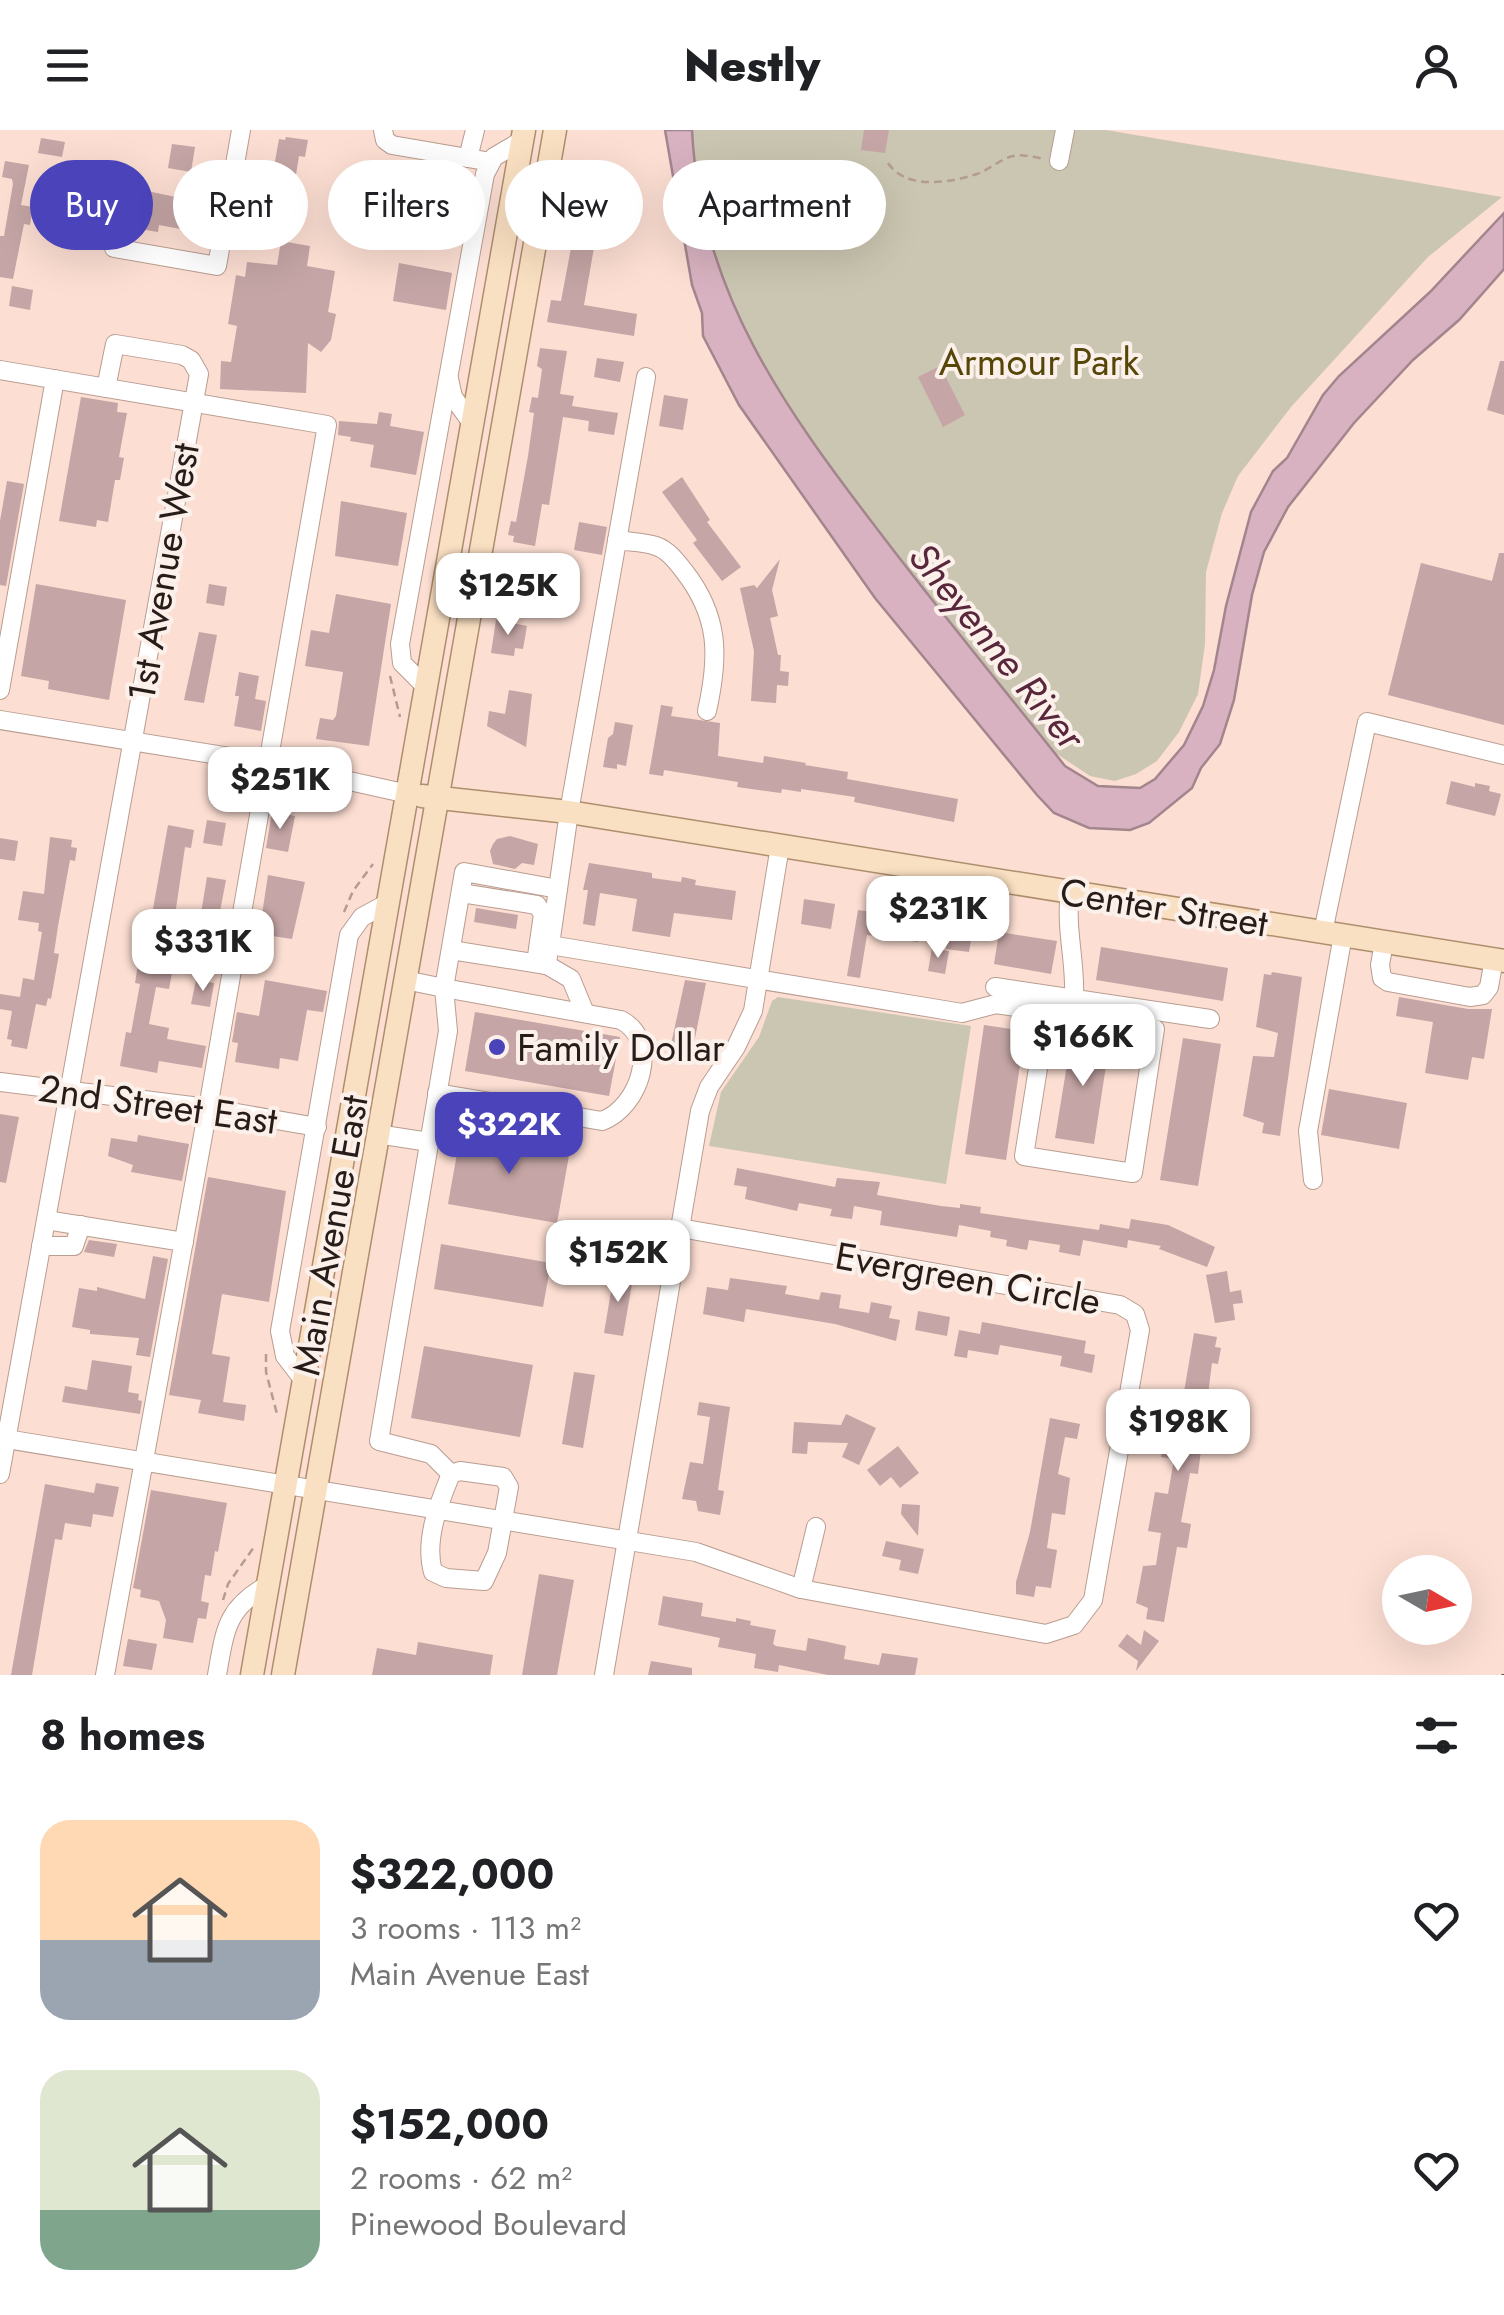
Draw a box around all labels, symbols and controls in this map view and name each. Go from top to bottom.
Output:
text: Nestly [684,33,820,98]
icon: menu [40,38,95,93]
icon: person [1409,38,1464,93]
chip: Buy [30,160,153,250]
chip: Rent [173,160,308,250]
chip: Filters [328,160,485,250]
chip: New [505,160,643,250]
chip: Apartment [663,160,886,250]
park label: Armour Park [939,334,1140,389]
street label: 1st Avenue West [113,439,213,705]
water label: Sheyenne River [895,530,1100,764]
pin: $125K [438,553,578,638]
text: $125K [458,562,558,608]
pin: $251K [210,747,350,832]
text: $251K [230,756,330,802]
street label: Center Street [1056,863,1272,951]
pin: $231K [868,876,1008,961]
text: $231K [888,885,988,931]
pin: $331K [133,909,273,994]
text: $331K [154,918,252,964]
pin: $166K [1013,1004,1153,1089]
text: $166K [1032,1013,1134,1059]
place label: Family Dollar [517,1020,725,1075]
marker: Family Dollar [486,1036,508,1058]
street label: 2nd Street East [35,1060,281,1148]
street label: Main Avenue East [278,1091,382,1379]
pin: $322K [439,1092,579,1177]
text: $322K [457,1101,561,1147]
pin: $152K [548,1220,688,1305]
street label: Evergreen Circle [831,1228,1105,1328]
text: $152K [568,1229,668,1275]
pin: $198K [1108,1389,1248,1474]
text: $198K [1128,1398,1228,1444]
north arrow [1382,1555,1472,1645]
map controls [1382,1555,1472,1645]
text: 8 homes [40,1705,205,1766]
icon: filters [1409,1708,1464,1763]
text: $322,000 [350,1844,554,1905]
icon: home [120,1860,240,1980]
icon: heart [1409,1893,1464,1948]
text: 3 rooms · 113 m² [350,1905,581,1951]
text: Main Avenue East [350,1951,589,1997]
text: $152,000 [350,2094,549,2155]
icon: home [120,2110,240,2230]
icon: heart [1409,2143,1464,2198]
text: 2 rooms · 62 m² [350,2155,572,2201]
text: Pinewood Boulevard [350,2201,627,2247]

